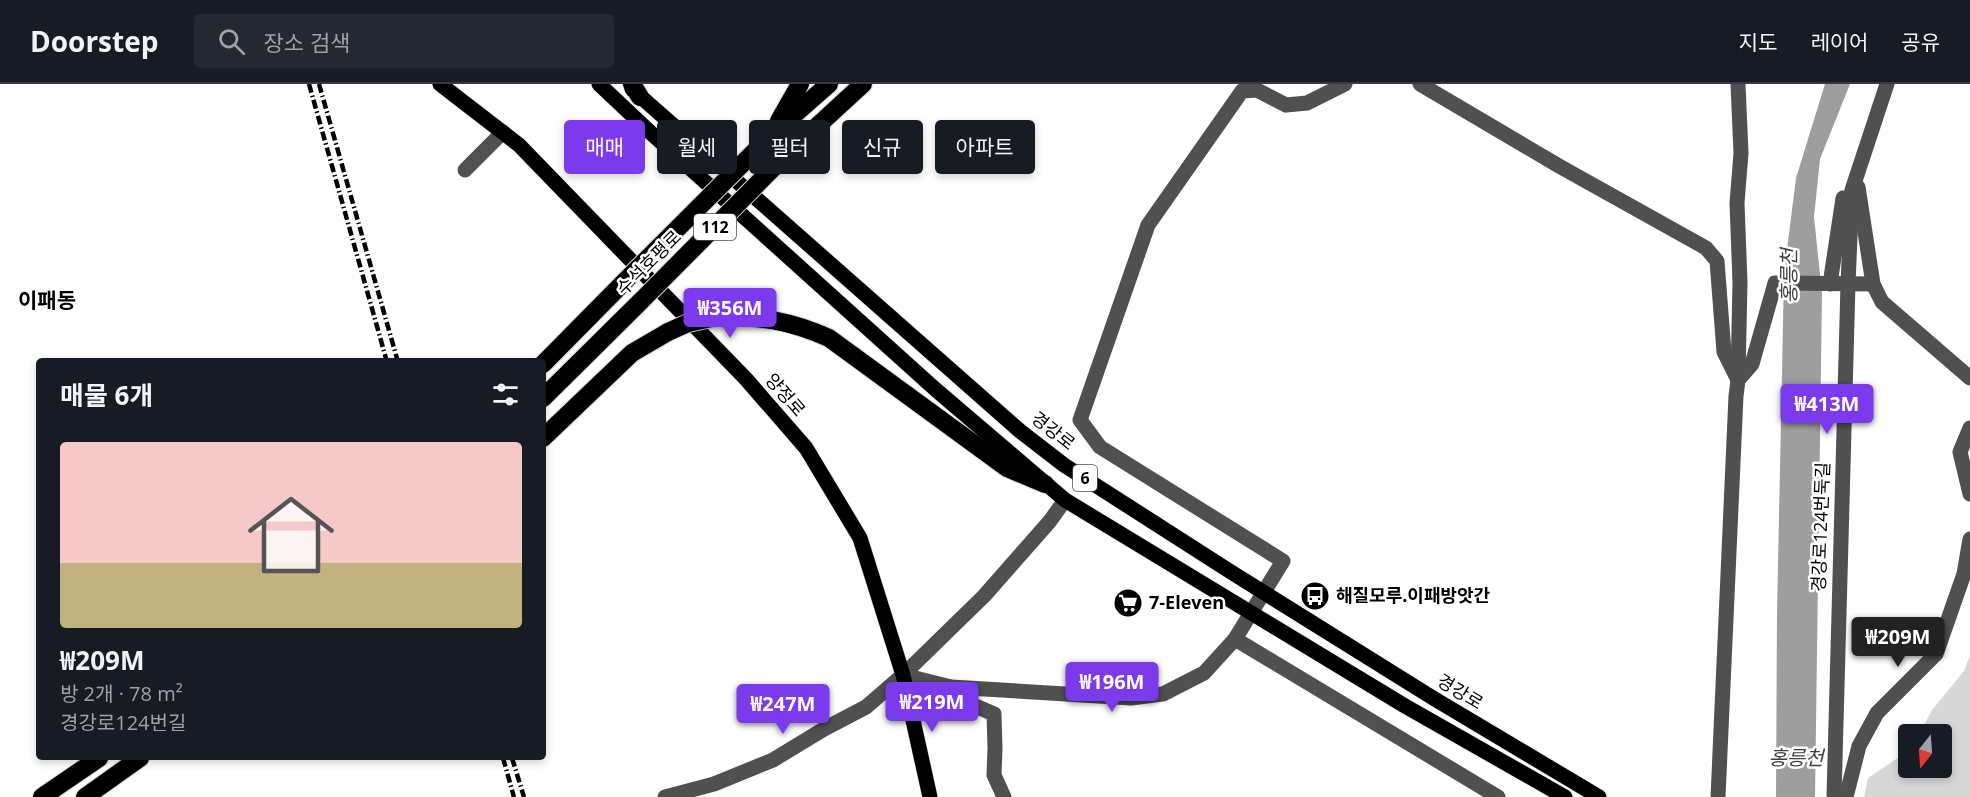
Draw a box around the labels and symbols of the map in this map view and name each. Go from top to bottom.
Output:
road number: 112 [694,214,736,240]
street label: 수석호평로 [611,225,686,300]
water label: 홍릉천 [1775,246,1802,304]
district label: 이패동 [18,286,76,314]
pin: ₩356M [688,288,772,339]
street label: 양정로 [760,368,811,421]
pin: ₩413M [1785,384,1869,435]
street label: 경강로 [1027,405,1081,455]
street label: 경강로124번둑길 [1806,461,1834,592]
road number: 6 [1073,465,1097,491]
bus stop icon: 해질모루.이패방앗간 [1299,580,1331,612]
place label: 해질모루.이패방앗간 [1336,583,1491,607]
supermarket icon: 7-Eleven [1112,587,1144,619]
place label: 7-Eleven [1149,590,1224,614]
pin: ₩209M [1856,617,1940,668]
pin: ₩196M [1070,662,1154,713]
street label: 경강로 [1433,668,1488,714]
pin: ₩219M [890,682,974,733]
pin: ₩247M [741,684,825,735]
north arrow [1898,724,1952,778]
water label: 홍릉천 [1768,744,1826,771]

